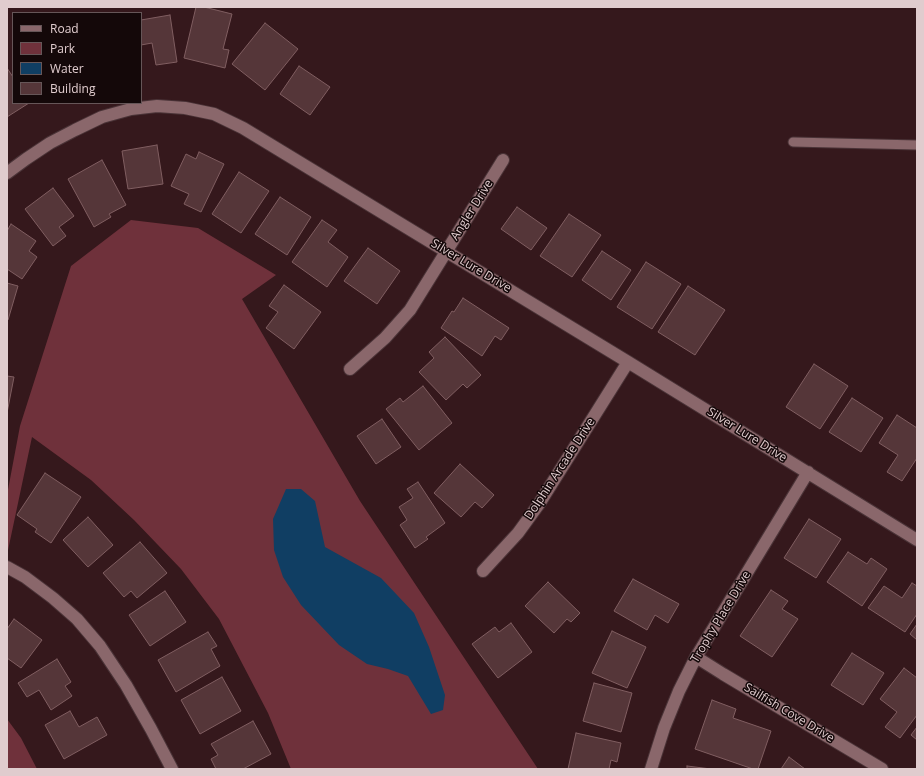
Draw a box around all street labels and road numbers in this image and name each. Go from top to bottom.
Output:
street label: Angler Drive [448,177,496,243]
street label: Silver Lure Drive [428,236,514,296]
street label: Silver Lure Drive [705,405,789,465]
street label: Dolphin Arcade Drive [522,415,598,523]
street label: Trophy Place Drive [688,569,754,665]
street label: Sailfish Cove Drive [741,680,837,746]

